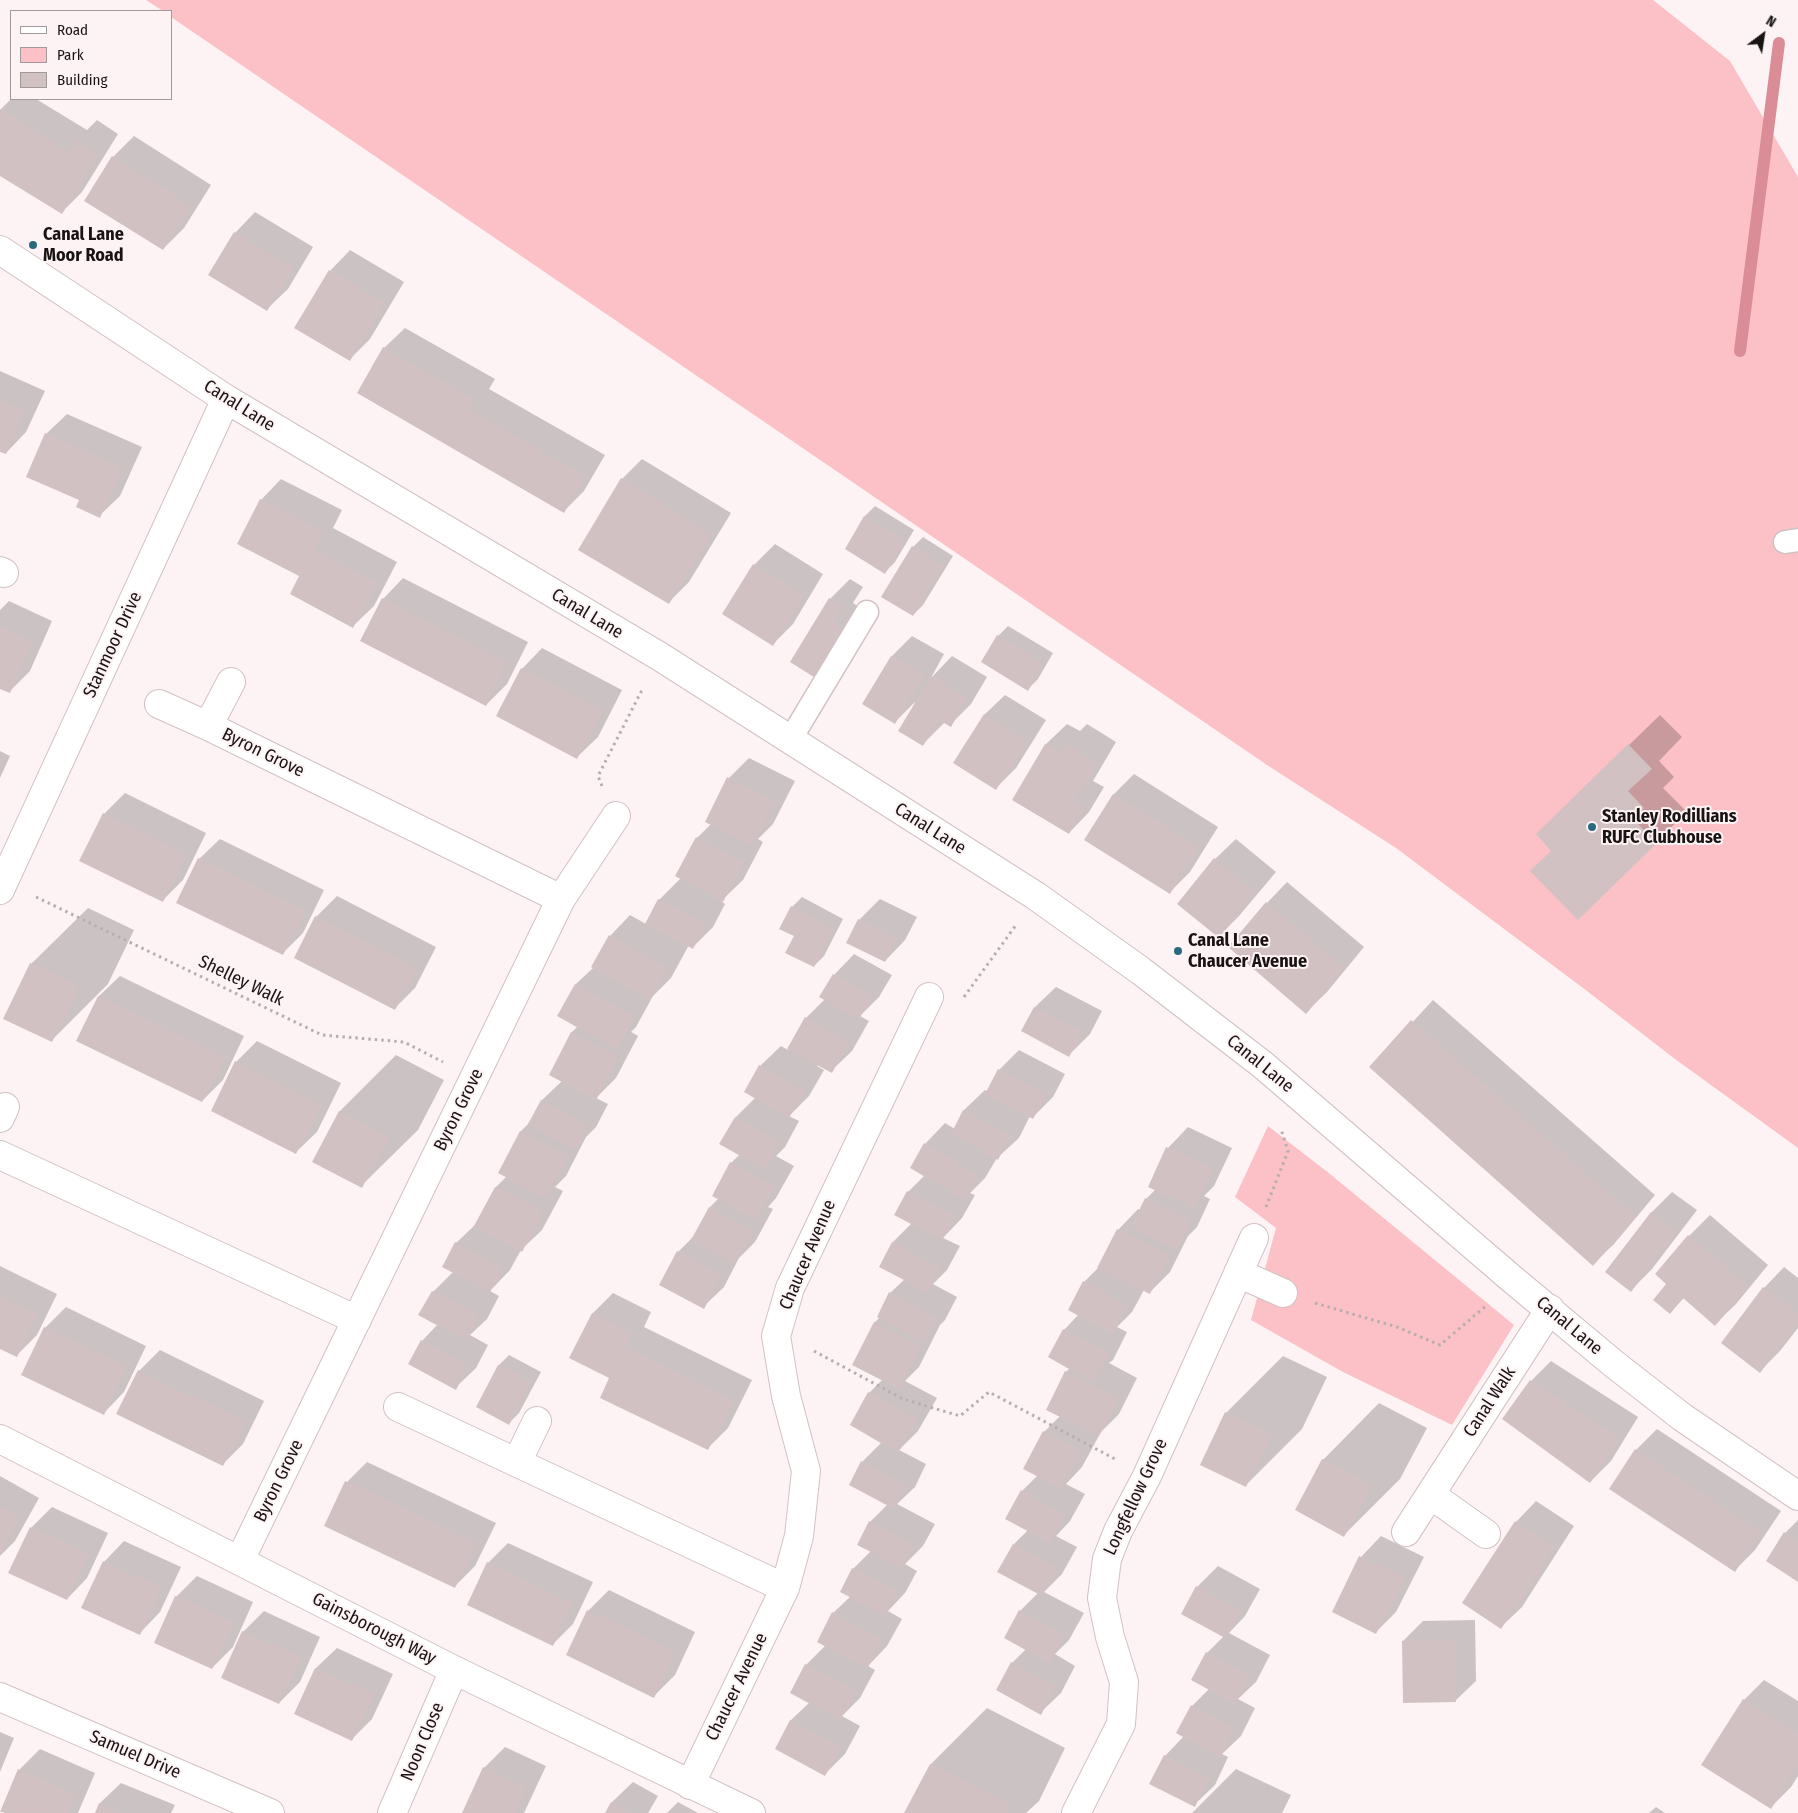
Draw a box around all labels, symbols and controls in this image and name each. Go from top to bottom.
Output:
legend [10,10,172,100]
north arrow [1738,10,1788,60]
text: N [1763,12,1779,31]
text: Road [57,21,88,39]
text: Park [57,46,84,64]
text: Building [57,71,108,89]
place label: Canal Lane Moor Road [43,224,124,266]
marker: Canal Lane Moor Road [27,239,39,251]
street label: Canal Lane [199,376,279,436]
street label: Canal Lane [547,584,627,644]
street label: Stanmoor Drive [79,589,147,701]
street label: Byron Grove [218,724,308,782]
street label: Canal Lane [890,799,970,859]
place label: Stanley Rodillians RUFC Clubhouse [1602,806,1737,849]
marker: Stanley Rodillians RUFC Clubhouse [1586,821,1598,833]
place label: Canal Lane Chaucer Avenue [1188,930,1307,972]
marker: Canal Lane Chaucer Avenue [1172,945,1184,957]
street label: Shelley Walk [195,951,287,1011]
street label: Canal Lane [1222,1030,1298,1098]
street label: Byron Grove [430,1065,488,1155]
street label: Chaucer Avenue [775,1197,841,1313]
street label: Canal Lane [1531,1292,1607,1360]
street label: Canal Walk [1459,1363,1521,1441]
street label: Longfellow Grove [1099,1435,1173,1559]
street label: Byron Grove [250,1436,308,1526]
street label: Gainsborough Way [308,1588,440,1670]
street label: Chaucer Avenue [702,1629,772,1745]
street label: Noon Close [397,1699,449,1785]
street label: Samuel Drive [86,1726,184,1784]

